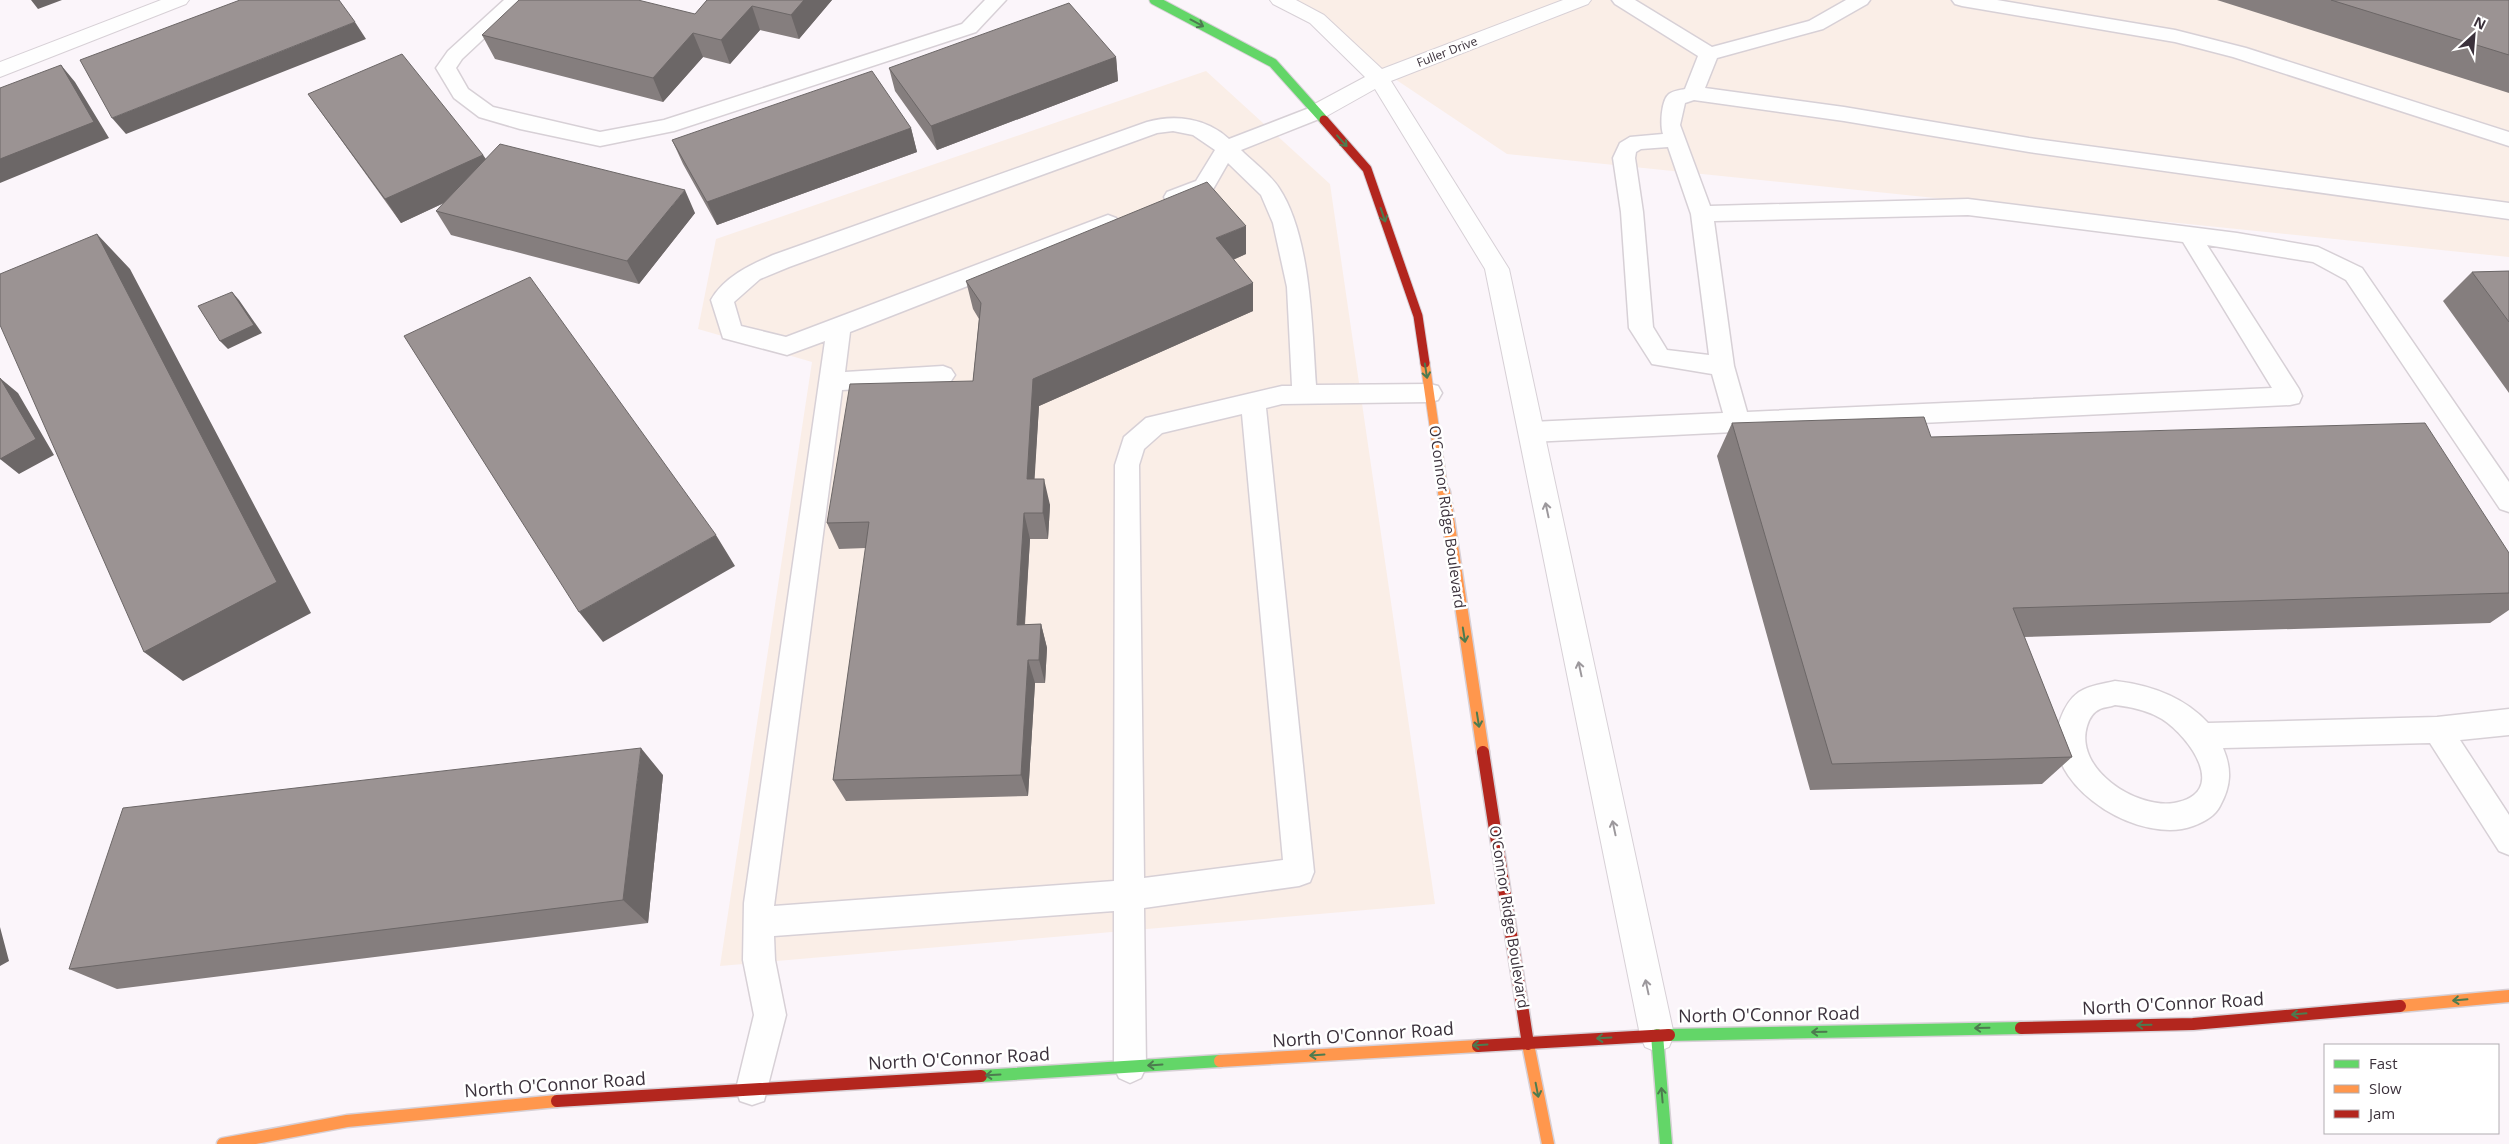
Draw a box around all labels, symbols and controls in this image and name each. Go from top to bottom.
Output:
north arrow [2449,10,2499,60]
text: N [2471,12,2489,34]
one-way arrow [1190,18,1205,28]
street label: Fuller Drive [1414,32,1480,71]
one-way arrow [1336,134,1348,147]
one-way arrow [1379,206,1388,222]
one-way arrow [1421,362,1431,378]
street label: O'Connor Ridge Boulevard [1425,424,1471,610]
one-way arrow [1542,502,1551,518]
one-way arrow [1460,627,1470,643]
one-way arrow [1575,661,1585,677]
one-way arrow [1473,712,1483,728]
one-way arrow [1608,820,1618,836]
street label: O'Connor Ridge Boulevard [1486,824,1534,1010]
one-way arrow [1642,979,1651,995]
street label: North O'Connor Road [2082,986,2264,1020]
one-way arrow [2453,996,2469,1005]
street label: North O'Connor Road [1678,1000,1860,1028]
one-way arrow [2291,1010,2307,1019]
street label: North O'Connor Road [1271,1016,1454,1052]
one-way arrow [2137,1020,2153,1029]
one-way arrow [1974,1023,1990,1033]
one-way arrow [1812,1027,1828,1037]
one-way arrow [1597,1033,1613,1042]
one-way arrow [1472,1040,1488,1050]
street label: North O'Connor Road [868,1041,1050,1075]
legend [2324,1044,2499,1134]
one-way arrow [1310,1051,1326,1060]
text: Fast [2369,1053,2398,1073]
one-way arrow [1147,1061,1163,1070]
street label: North O'Connor Road [463,1066,646,1102]
one-way arrow [985,1070,1001,1079]
text: Slow [2369,1078,2402,1098]
one-way arrow [1533,1081,1543,1097]
one-way arrow [1657,1088,1667,1104]
text: Jam [2367,1103,2395,1123]

